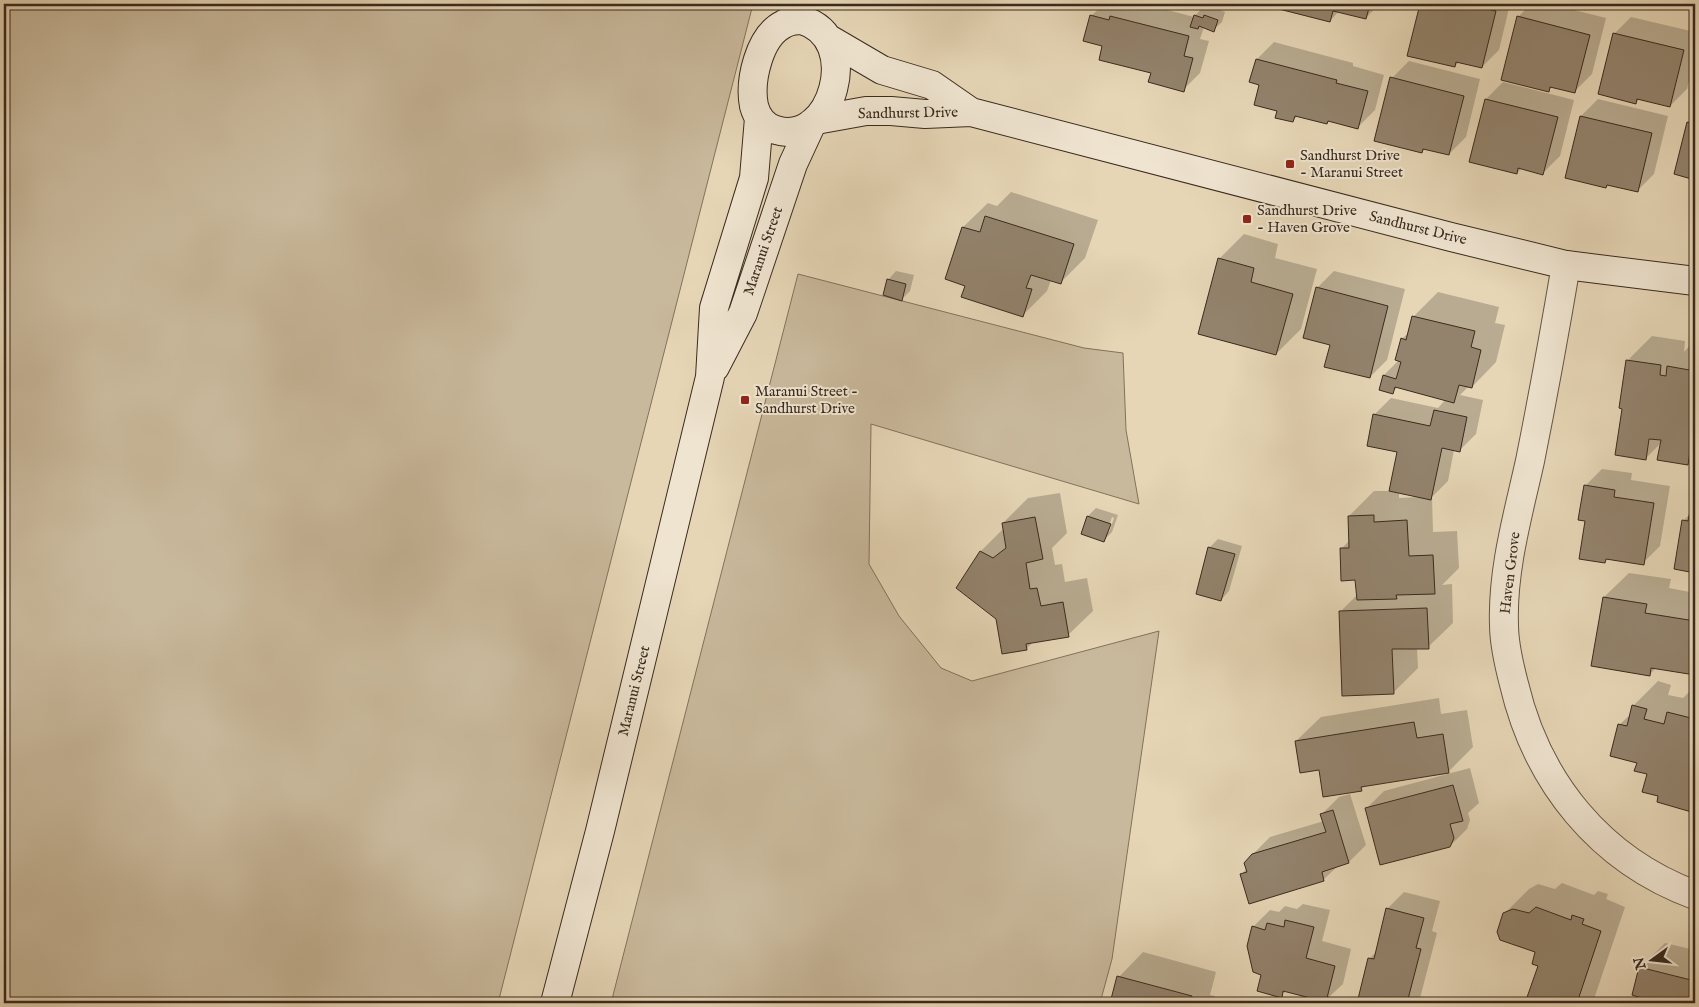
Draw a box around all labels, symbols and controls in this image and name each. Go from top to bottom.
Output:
street label: Sandhurst Drive [858,103,958,123]
place label: Sandhurst Drive - Maranui Street [1300,146,1403,182]
marker: Sandhurst Drive - Maranui Street [1284,158,1296,170]
place label: Sandhurst Drive - Haven Grove [1257,201,1357,237]
street label: Maranui Street [739,204,787,298]
street label: Sandhurst Drive [1367,207,1469,249]
marker: Sandhurst Drive - Haven Grove [1241,213,1253,225]
place label: Maranui Street - Sandhurst Drive [755,382,858,418]
marker: Maranui Street - Sandhurst Drive [739,394,751,406]
street label: Haven Grove [1496,531,1524,615]
street label: Maranui Street [614,644,654,738]
north arrow [1626,934,1676,984]
text: N [1630,955,1651,972]

